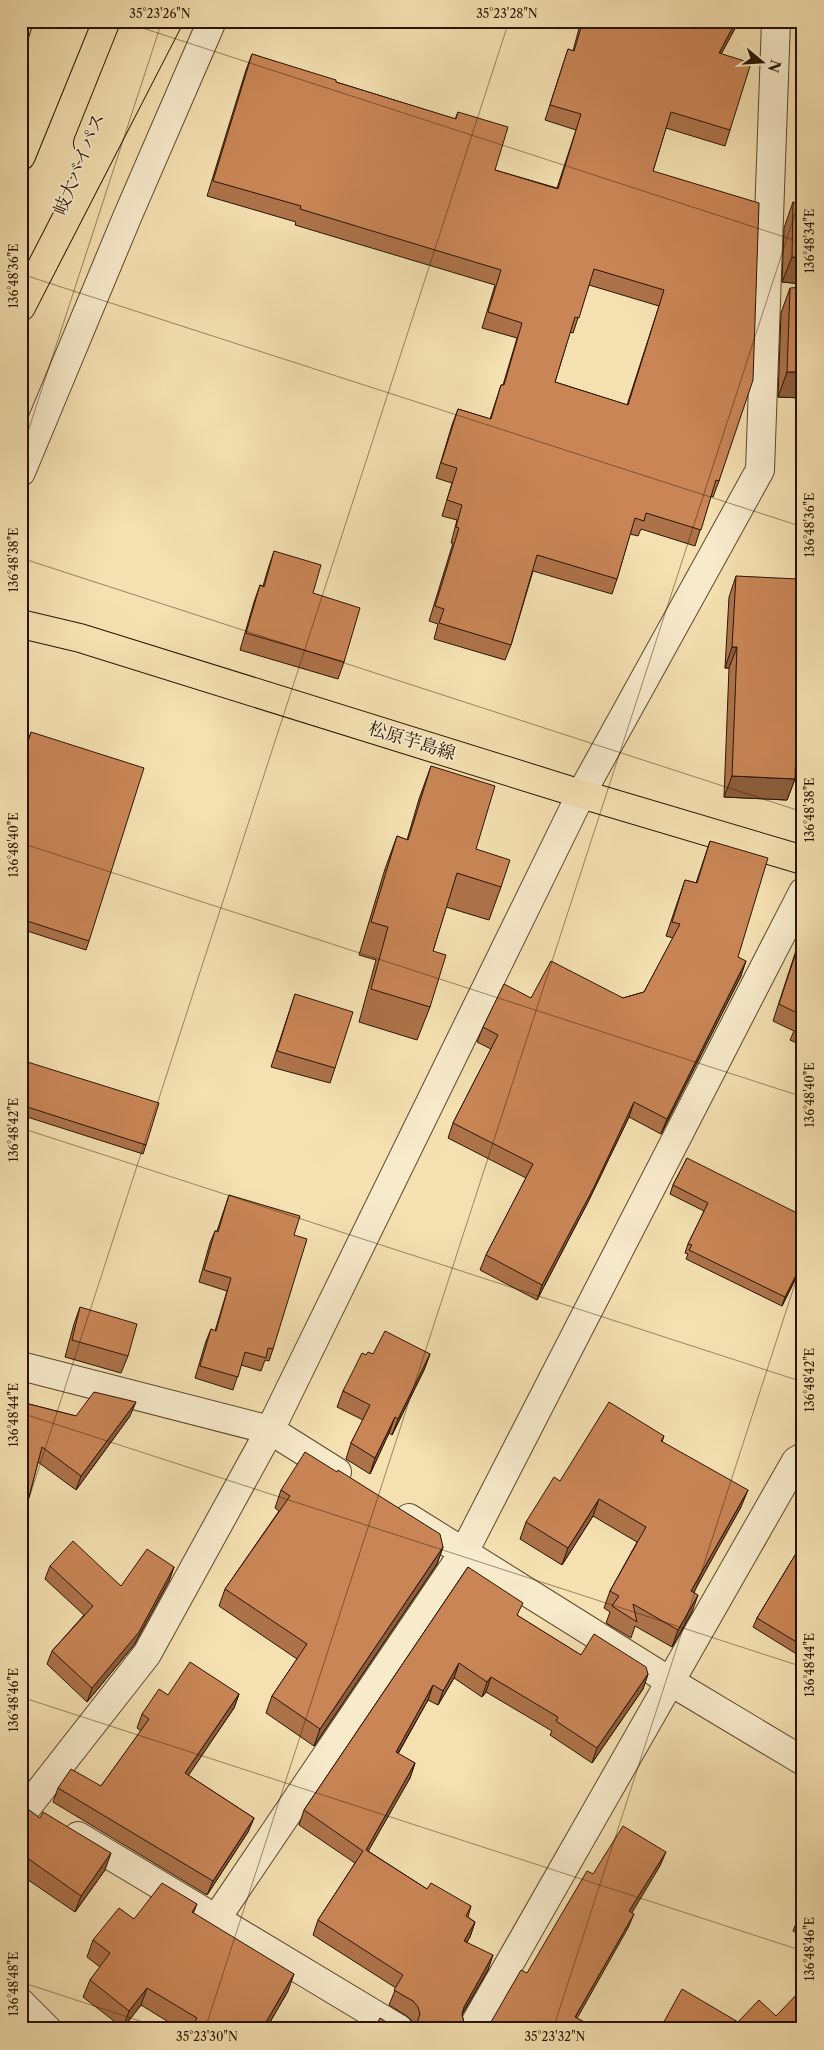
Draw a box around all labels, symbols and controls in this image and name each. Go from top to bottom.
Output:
text: 35°23'26"N [129,6,191,21]
text: 35°23'28"N [476,6,538,21]
north arrow [736,38,786,88]
text: N [764,57,785,75]
street label: 岐大バイパス [49,110,109,218]
text: 136°48'34"E [802,209,817,273]
text: 136°48'36"E [6,244,21,308]
text: 136°48'36"E [802,493,817,557]
text: 136°48'38"E [6,528,21,592]
street label: 松原芋島線 [366,717,458,765]
text: 136°48'38"E [802,778,817,842]
text: 136°48'40"E [6,813,21,877]
text: 136°48'40"E [802,1063,817,1127]
text: 136°48'42"E [6,1098,21,1162]
text: 136°48'42"E [802,1348,817,1412]
text: 136°48'44"E [6,1383,21,1447]
text: 136°48'44"E [802,1633,817,1697]
text: 136°48'46"E [6,1668,21,1732]
text: 136°48'46"E [802,1917,817,1981]
text: 136°48'48"E [6,1952,21,2016]
text: 35°23'30"N [176,2029,238,2044]
text: 35°23'32"N [524,2029,586,2044]

